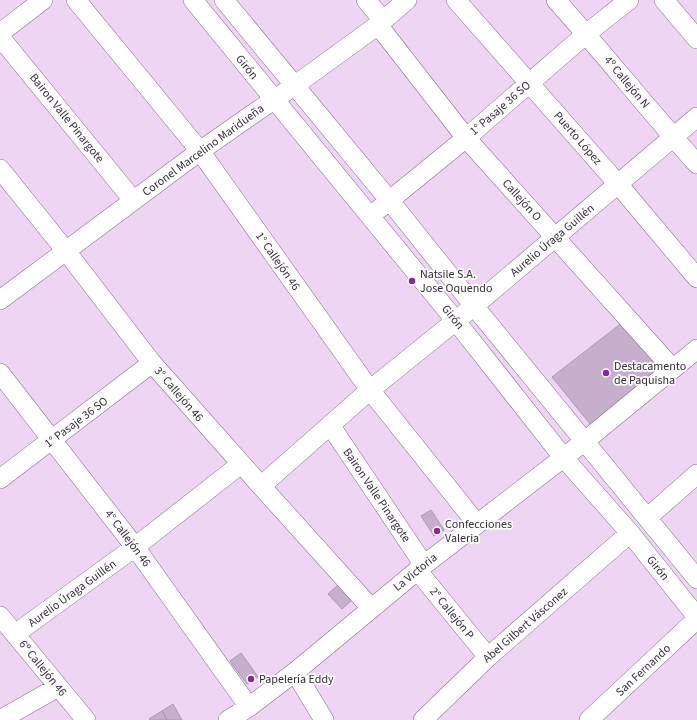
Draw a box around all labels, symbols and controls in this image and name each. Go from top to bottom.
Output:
street label: Girón [231,51,262,83]
street label: 4º Callejón N [600,52,654,112]
street label: Bairon Valle Pinargote [25,70,108,167]
street label: 1° Pasaje 36 SO [466,77,535,140]
street label: Coronel Marcelino Maridueña [139,100,268,200]
street label: Puerto López [550,108,606,169]
street label: Callejón O [498,176,545,225]
street label: Aurelio Úraga Guillén [506,200,598,281]
street label: 1° Callejón 46 [251,229,304,294]
place label: Natsile S.A. Jose Oquendo [420,266,492,297]
marker: Natsile S.A. Jose Oquendo [407,276,417,286]
street label: Girón [437,301,468,333]
place label: Destacamento de Paquisha [614,358,686,389]
street label: 3° Callejón 46 [150,363,207,425]
marker: Destacamento de Paquisha [601,368,611,378]
street label: 1° Pasaje 36 SO [41,393,112,452]
street label: Bairon Valle Pinargote [339,445,415,546]
street label: 4° Callejón 46 [100,506,155,570]
place label: Confecciones Valeria [445,516,512,547]
marker: Confecciones Valeria [432,526,442,536]
street label: La Victoria [390,549,441,595]
street label: Girón [642,552,673,584]
street label: Aurelio Úraga Guillén [25,556,120,631]
street label: 2° Callejón P [425,584,478,643]
street label: Abel Gilbert Vásconez [479,584,571,667]
street label: 6º Callejón 46 [15,637,71,700]
street label: San Fernando [612,640,675,700]
place label: Papelería Eddy [259,671,334,688]
marker: Papelería Eddy [246,674,256,684]

